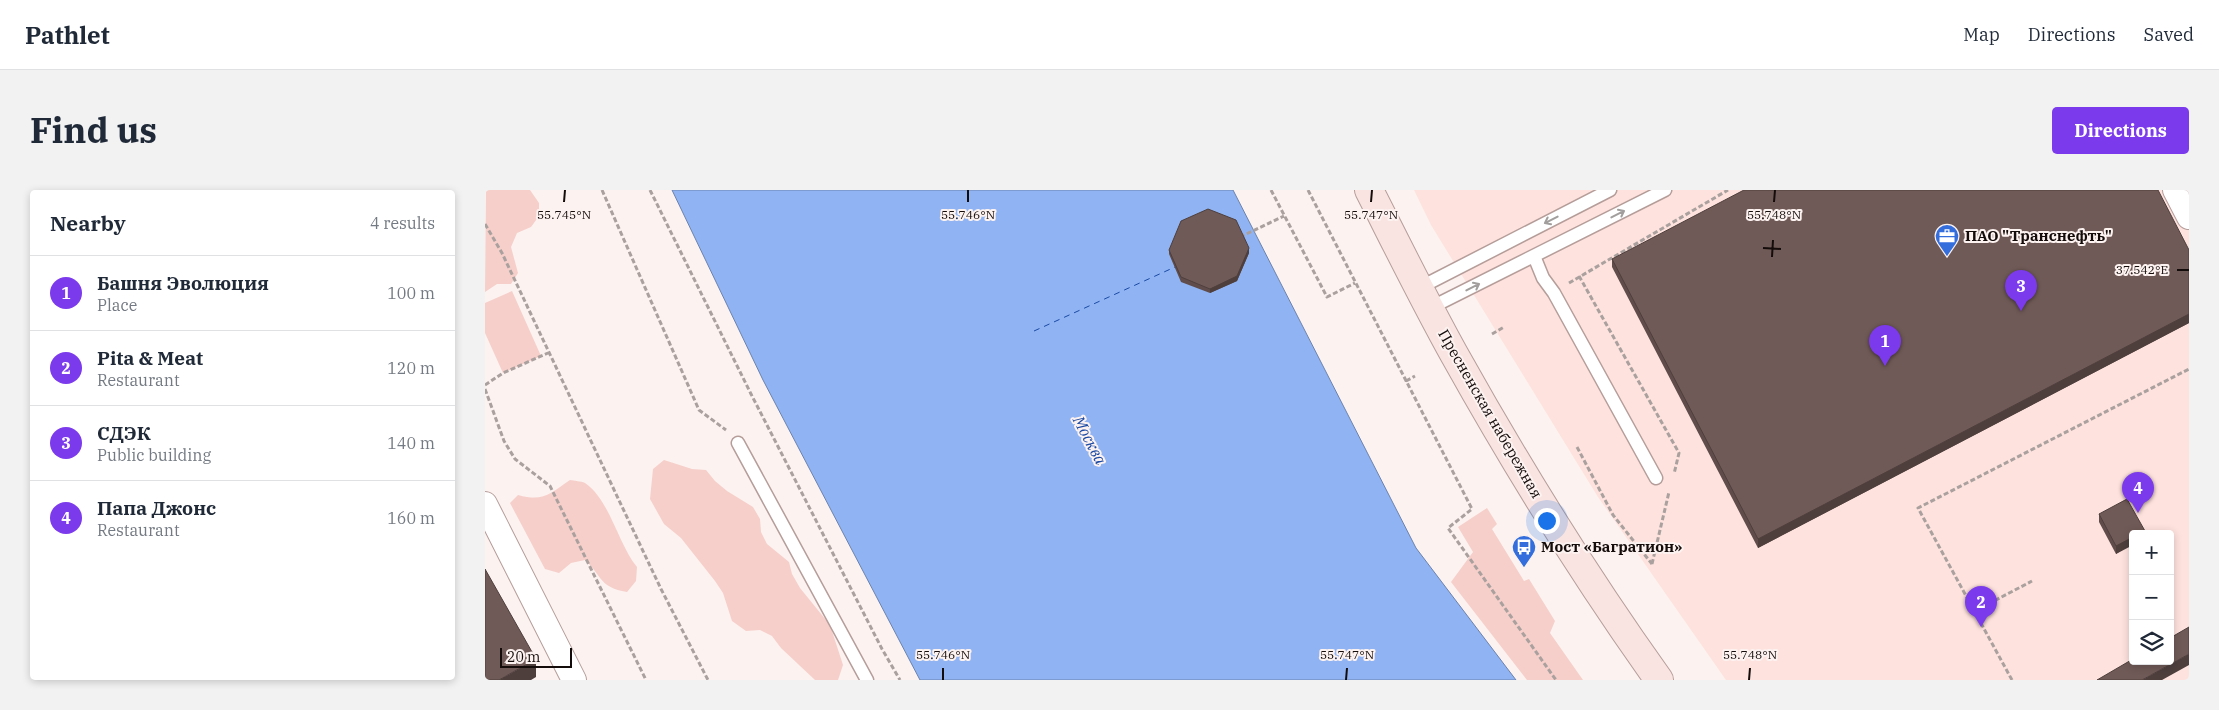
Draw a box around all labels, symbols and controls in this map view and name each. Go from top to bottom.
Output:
text: Pathlet [25,19,110,51]
text: Map [1963,23,2000,46]
text: Directions [2028,23,2116,46]
text: Saved [2144,23,2194,46]
text: Find us [30,107,157,153]
button: Directions [2052,107,2189,154]
text: 55.745°N [537,207,591,222]
text: 55.746°N [941,207,995,222]
text: 55.747°N [1344,207,1398,222]
text: 55.748°N [1747,207,1801,222]
text: Nearby [50,209,126,237]
one-way arrow [1611,209,1626,219]
text: 4 results [370,213,435,233]
one-way arrow [1544,215,1559,225]
office icon: ПАО "Транснефть" [1934,223,1960,257]
place label: ПАО "Транснефть" [1965,226,2112,245]
text: 37.542°E [2116,262,2168,277]
pin: 3 [2005,270,2037,311]
text: Башня Эволюция [97,271,269,295]
one-way arrow [1465,282,1480,291]
text: 1 [61,283,71,303]
text: 100 m [387,283,435,303]
text: Place [97,295,137,315]
pin: 1 [1869,325,1901,366]
street label: Пресненская набережная [1434,326,1547,502]
text: Pita & Meat [97,346,203,370]
text: 2 [61,358,71,378]
text: 120 m [387,358,435,378]
text: Restaurant [97,370,180,390]
water label: Москва [1068,411,1111,468]
text: СДЭК [97,421,151,445]
text: 3 [61,433,71,453]
text: 140 m [387,433,435,453]
text: Public building [97,445,211,465]
pin: 4 [2122,472,2154,513]
text: Папа Джонс [97,496,216,520]
text: 4 [61,508,71,528]
text: 160 m [387,508,435,528]
your location [1534,508,1560,534]
text: Restaurant [97,520,180,540]
map controls [2129,530,2174,665]
button: + [2129,530,2174,575]
bus stop icon: Мост «Багратион» [1511,534,1537,568]
place label: Мост «Багратион» [1541,537,1682,556]
button: − [2129,575,2174,620]
pin: 2 [1965,586,1997,627]
button: layers [2129,620,2174,665]
scale bar [500,645,573,668]
text: 55.746°N [916,647,970,662]
text: 55.747°N [1320,647,1374,662]
text: 55.748°N [1723,647,1777,662]
text: 20 m [507,648,540,666]

